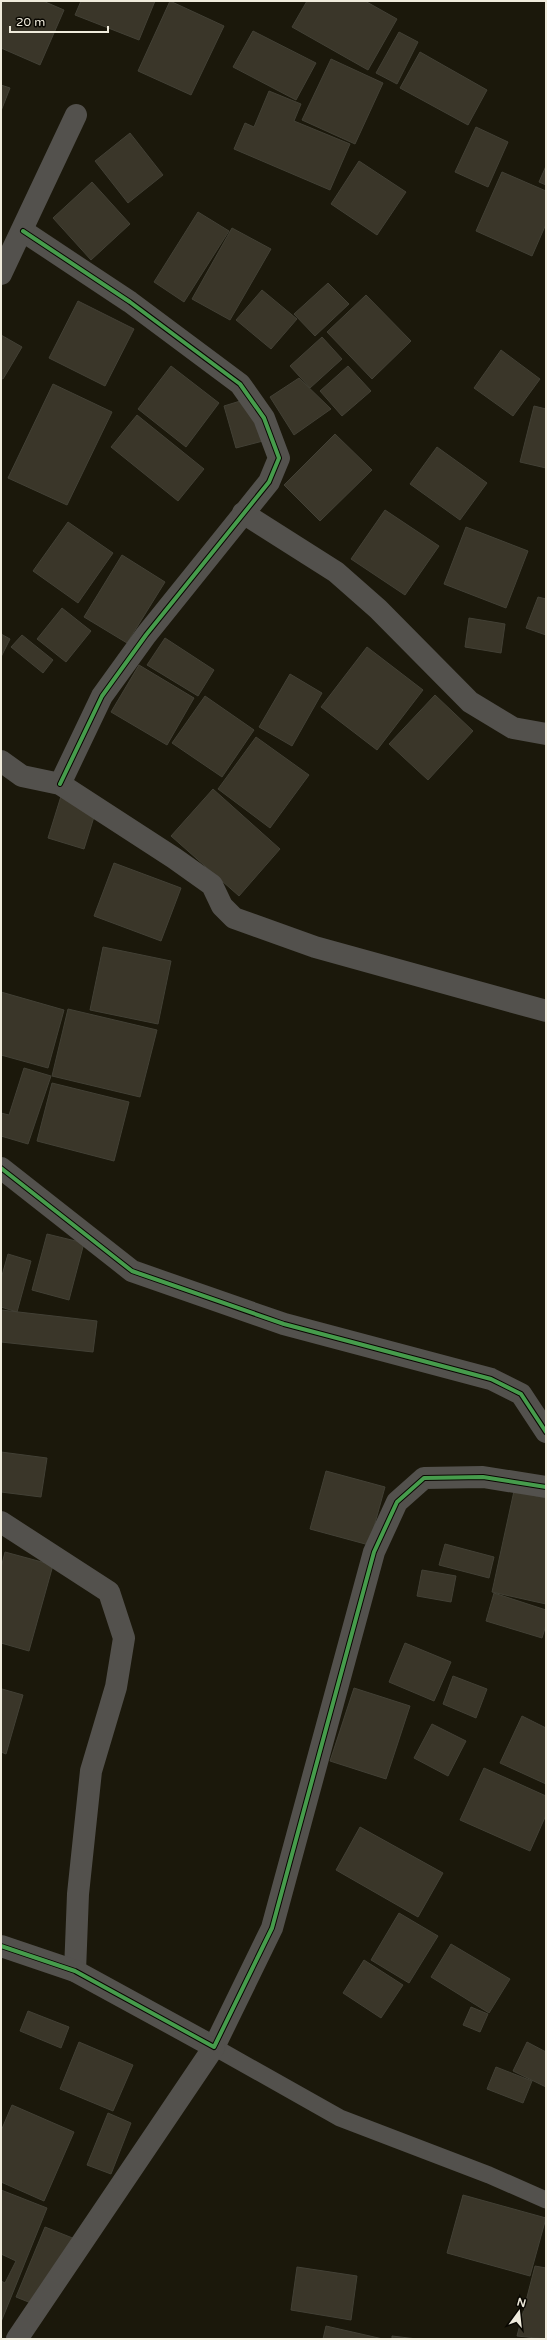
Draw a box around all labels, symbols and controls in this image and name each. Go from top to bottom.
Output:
scale bar [10,8,108,34]
text: 20 m [16,15,45,29]
north arrow [499,2292,539,2332]
text: N [516,2295,527,2310]

